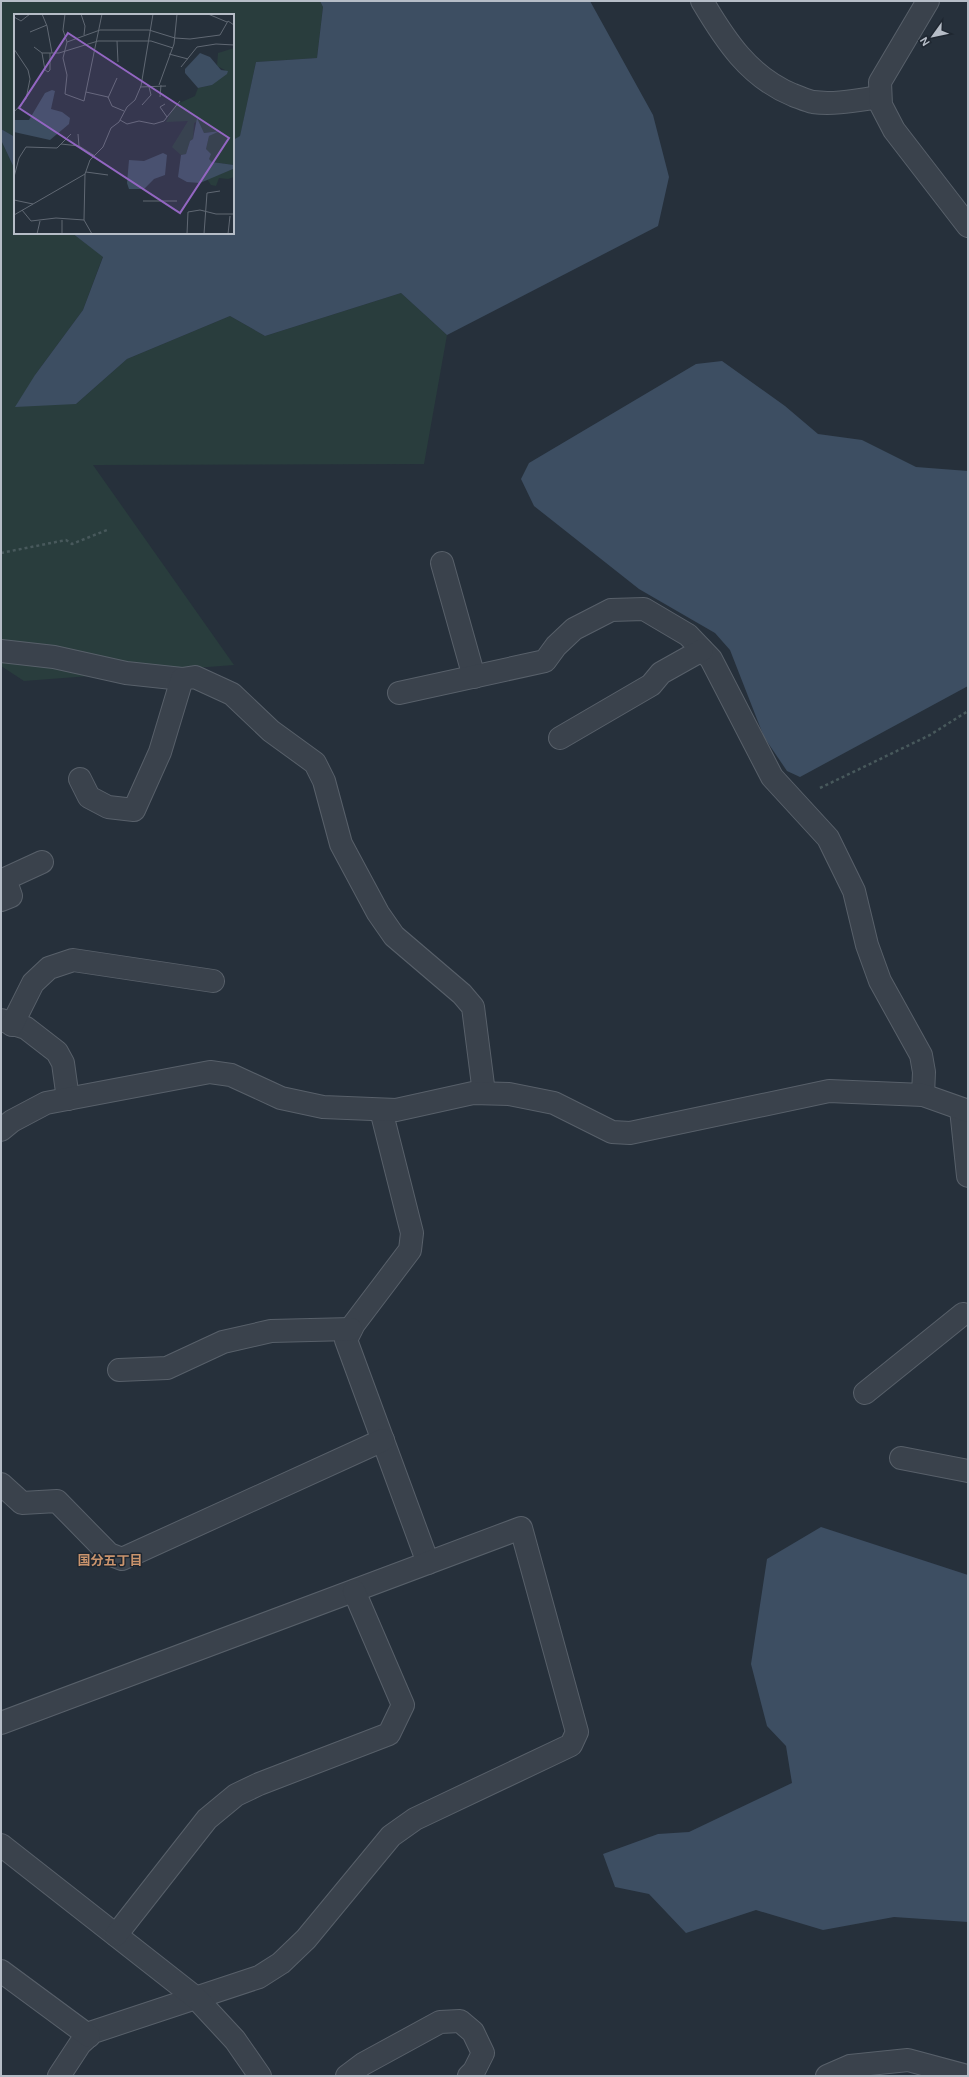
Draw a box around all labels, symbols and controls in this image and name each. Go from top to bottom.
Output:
inset map [14,14,234,234]
north arrow [913,16,953,56]
text: N [917,34,933,49]
district label: 国分五丁目 [77,1552,143,1569]

